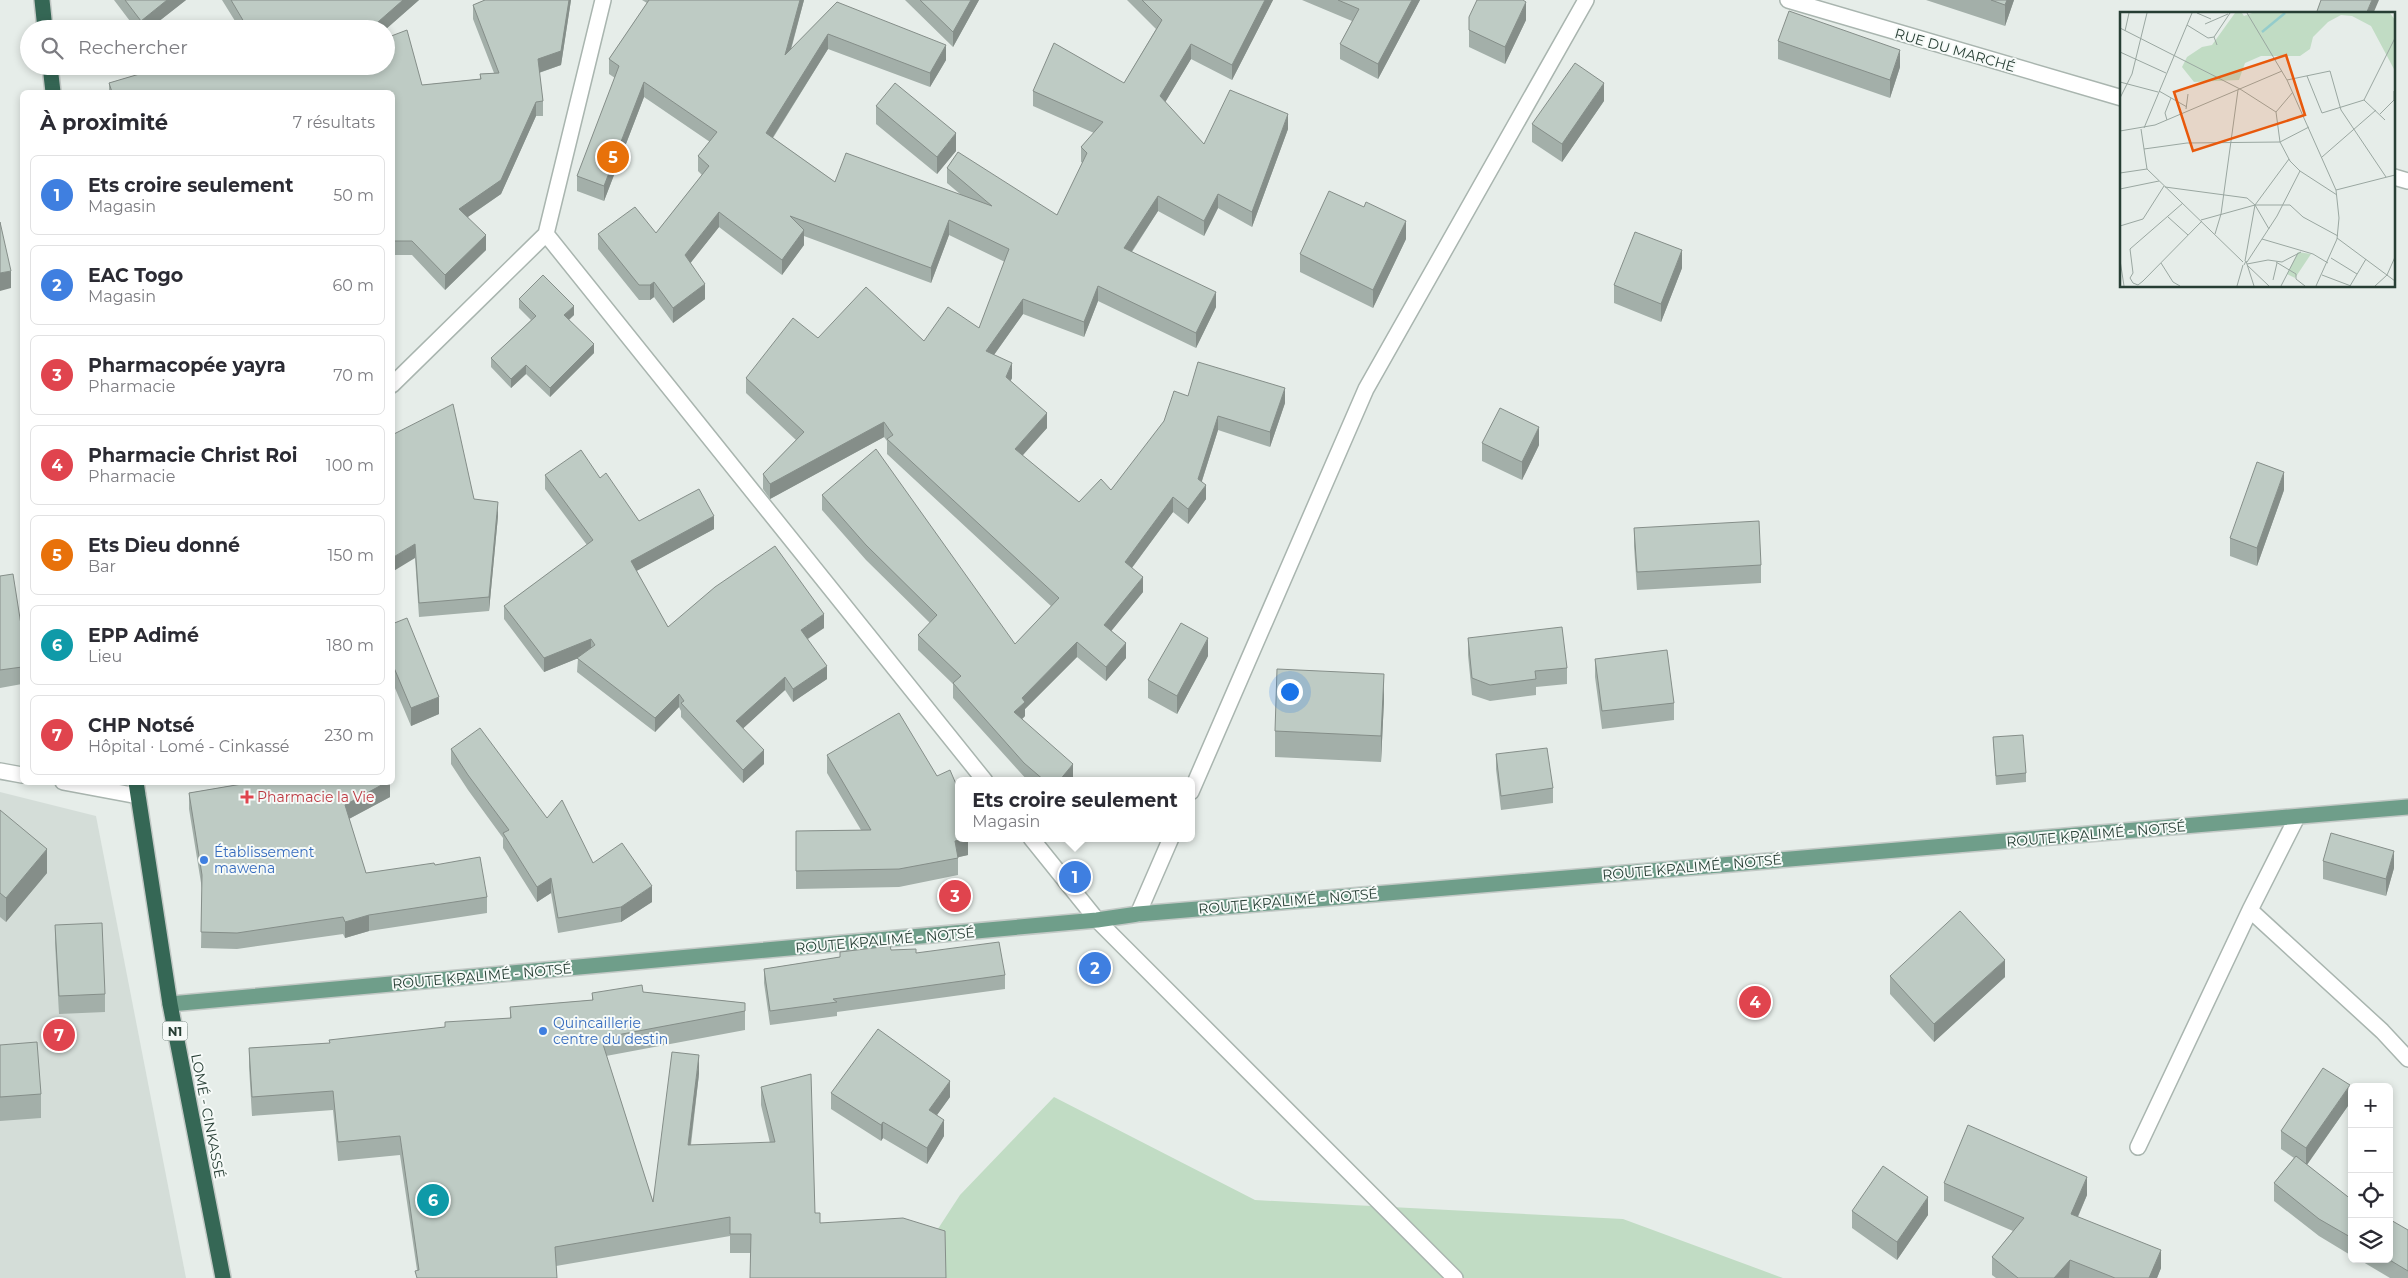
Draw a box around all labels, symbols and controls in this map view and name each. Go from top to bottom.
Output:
inset map [2120,12,2396,288]
search box [20,20,395,75]
street label: RUE DU MARCHÉ [1893,24,2017,76]
icon: search [38,34,66,62]
text: Rechercher [78,36,188,59]
text: À proximité [40,110,168,135]
text: 7 résultats [293,113,375,132]
pin: 5 [597,138,629,176]
text: Ets croire seulement [88,174,293,197]
text: 1 [54,186,60,205]
text: 50 m [333,186,374,205]
text: Magasin [88,197,156,216]
text: EAC Togo [88,264,183,287]
text: 2 [52,276,62,295]
text: 60 m [332,276,374,295]
text: Magasin [88,287,156,306]
text: Pharmacopée yayra [88,354,286,377]
text: 3 [52,366,62,385]
text: 70 m [333,366,374,385]
text: Pharmacie [88,377,175,396]
text: Pharmacie Christ Roi [88,444,297,467]
text: 4 [51,456,63,475]
text: 100 m [326,456,374,475]
text: Pharmacie [88,467,175,486]
text: Ets Dieu donné [88,534,240,557]
text: 5 [52,546,62,565]
text: 150 m [327,546,374,565]
text: Bar [88,557,116,576]
text: EPP Adimé [88,624,199,647]
text: 6 [52,636,62,655]
text: 180 m [326,636,374,655]
text: Lieu [88,647,122,666]
your location [1277,679,1303,705]
text: CHP Notsé [88,714,195,737]
text: 7 [52,726,62,745]
text: 230 m [324,726,374,745]
text: Hôpital · Lomé - Cinkassé [88,737,289,756]
popup [955,777,1195,842]
place label: Pharmacie la Vie [257,788,375,806]
text: Ets croire seulement [972,789,1178,812]
marker: Pharmacie la Vie [241,791,253,803]
text: Magasin [972,812,1040,831]
street label: ROUTE KPALIMÉ - NOTSÉ [2006,817,2186,851]
place label: Établissement mawena [214,843,315,877]
street label: ROUTE KPALIMÉ - NOTSÉ [1602,850,1782,884]
marker: Établissement mawena [198,854,210,866]
pin: 1 [1059,858,1091,896]
pin: 3 [939,877,971,915]
street label: ROUTE KPALIMÉ - NOTSÉ [1198,884,1378,918]
street label: ROUTE KPALIMÉ - NOTSÉ [795,923,975,957]
pin: 2 [1079,949,1111,987]
street label: ROUTE KPALIMÉ - NOTSÉ [392,959,572,993]
pin: 4 [1739,983,1771,1021]
place label: Quincaillerie centre du destin [553,1014,668,1048]
pin: 7 [43,1016,75,1054]
road number: N1 [162,1021,188,1040]
marker: Quincaillerie centre du destin [537,1025,549,1037]
street label: LOMÉ - CINKASSÉ [187,1052,229,1180]
map controls [2348,1083,2393,1263]
button: + [2348,1083,2393,1128]
button: − [2348,1128,2393,1173]
button: locate [2348,1173,2393,1218]
pin: 6 [417,1181,449,1219]
button: layers [2348,1218,2393,1263]

